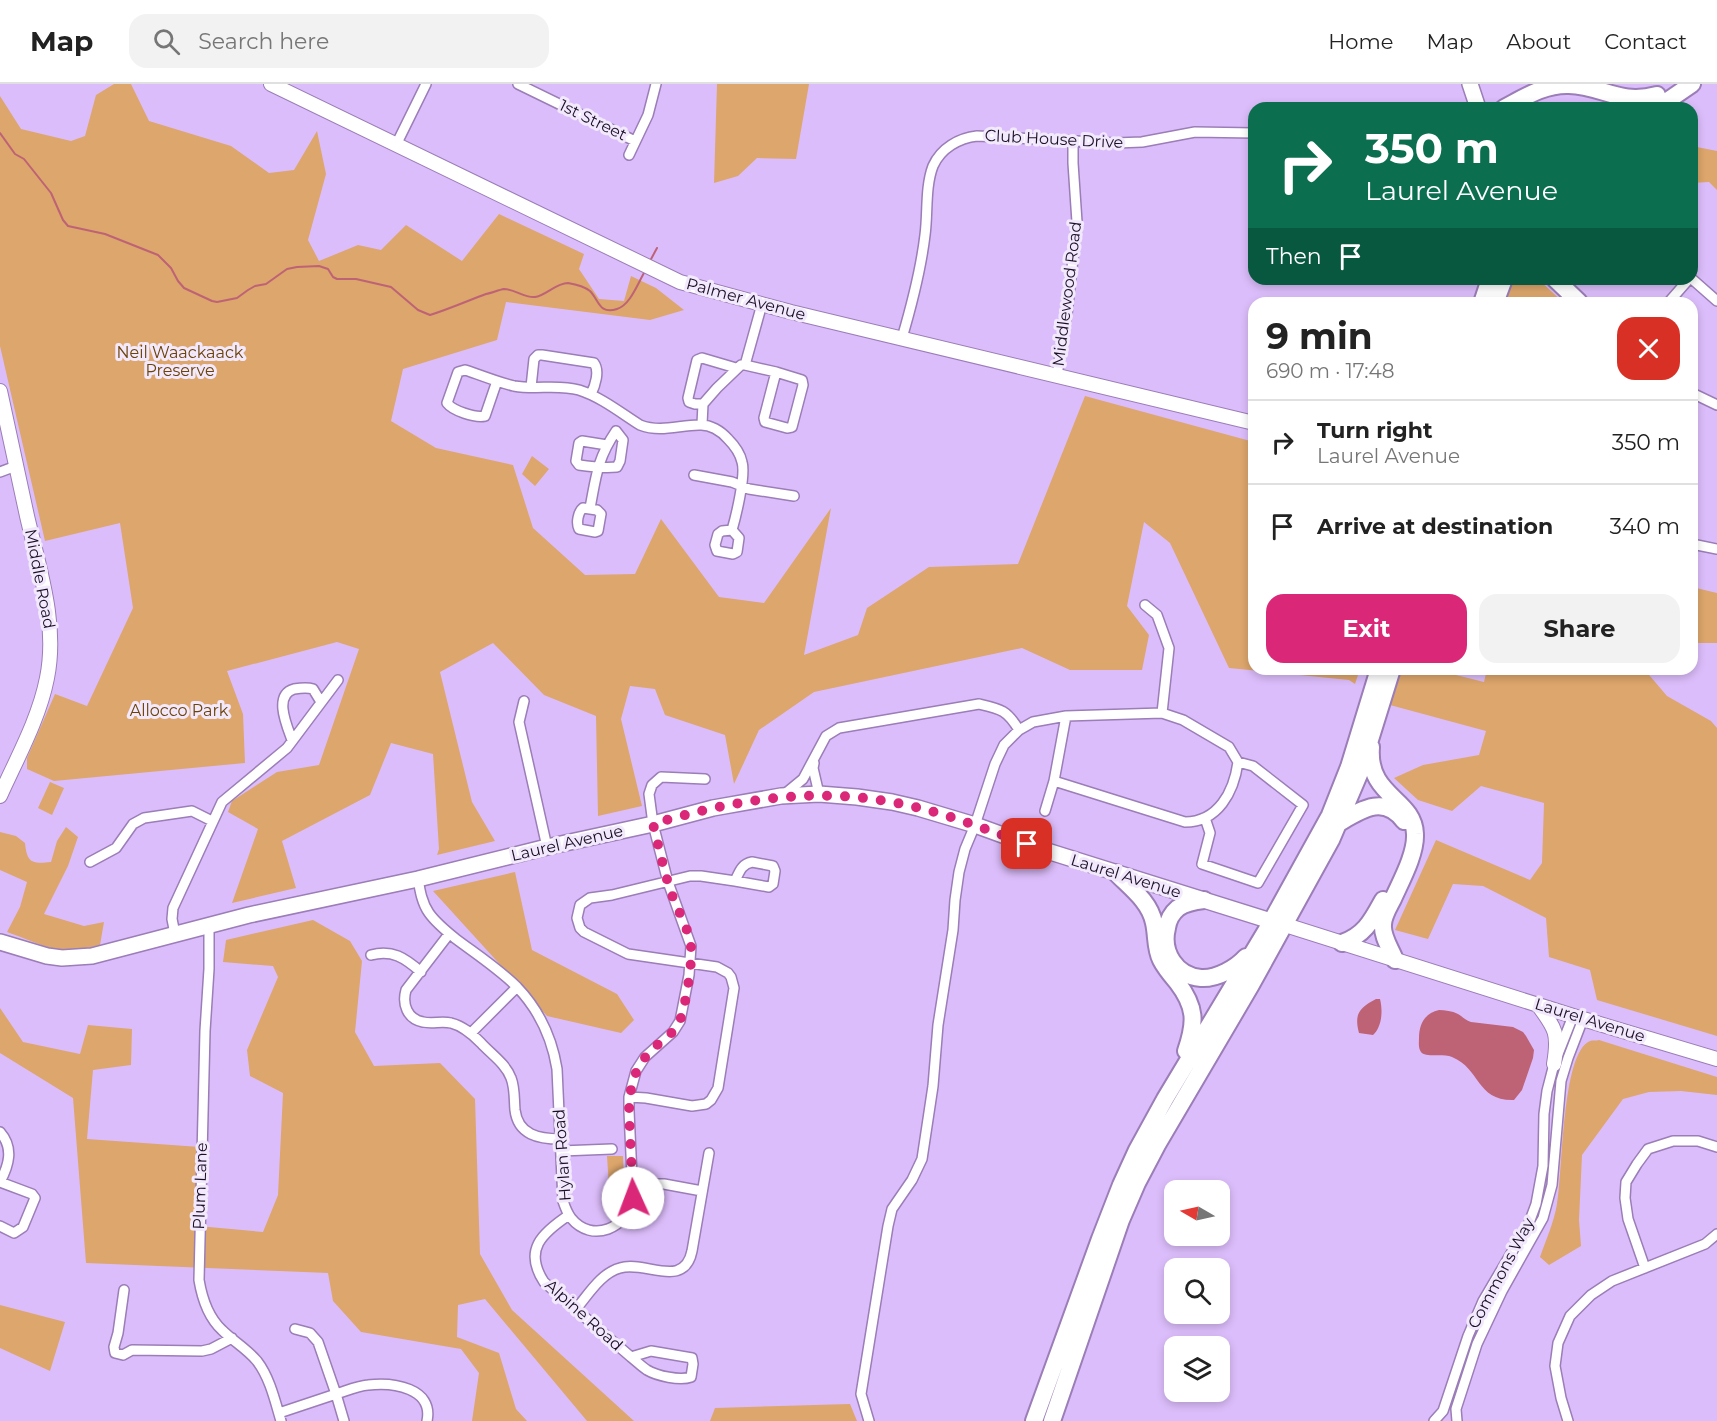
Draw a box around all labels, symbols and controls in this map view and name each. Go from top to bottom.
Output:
search box [129,14,549,68]
text: Map [30,24,93,58]
icon: search [150,25,183,58]
text: Search here [198,28,329,55]
text: Home [1328,29,1393,54]
text: Map [1426,29,1473,54]
text: About [1506,29,1571,54]
text: Contact [1604,29,1687,54]
street label: 1st Street [556,96,630,145]
text: 350 m [1365,122,1499,174]
street label: Club House Drive [984,126,1124,152]
icon: right [1266,126,1344,204]
text: Laurel Avenue [1365,174,1558,207]
street label: Middlewood Road [1049,220,1085,368]
icon: arrive [1334,240,1367,273]
text: Then [1266,243,1322,270]
street label: Palmer Avenue [684,274,808,324]
text: 9 min [1266,314,1373,358]
button: close [1617,317,1680,380]
park label: Neil Waackaack Preserve [117,343,244,380]
text: 690 m · 17:48 [1266,359,1395,383]
text: Turn right [1317,417,1432,444]
icon: right [1266,426,1299,459]
text: 350 m [1612,429,1680,456]
text: Laurel Avenue [1317,444,1460,468]
icon: arrive [1266,510,1299,543]
text: Arrive at destination [1317,513,1553,540]
text: 340 m [1609,513,1680,540]
street label: Middle Road [21,527,59,631]
button: Exit [1266,594,1467,663]
button: Share [1479,594,1680,663]
park label: Allocco Park [130,701,229,720]
pin [1001,818,1052,869]
street label: Laurel Avenue [509,821,625,865]
icon: arrive [1010,827,1043,860]
street label: Laurel Avenue [1069,850,1183,902]
street label: Laurel Avenue [1533,994,1647,1046]
street label: Hylan Road [549,1108,575,1202]
street label: Plum Lane [189,1142,211,1230]
position arrow [601,1166,665,1230]
north arrow [1164,1180,1230,1246]
map controls [1164,1180,1230,1402]
street label: Commons Way [1464,1214,1538,1332]
button: search [1164,1258,1230,1324]
street label: Alpine Road [541,1275,627,1355]
button: layers [1164,1336,1230,1402]

